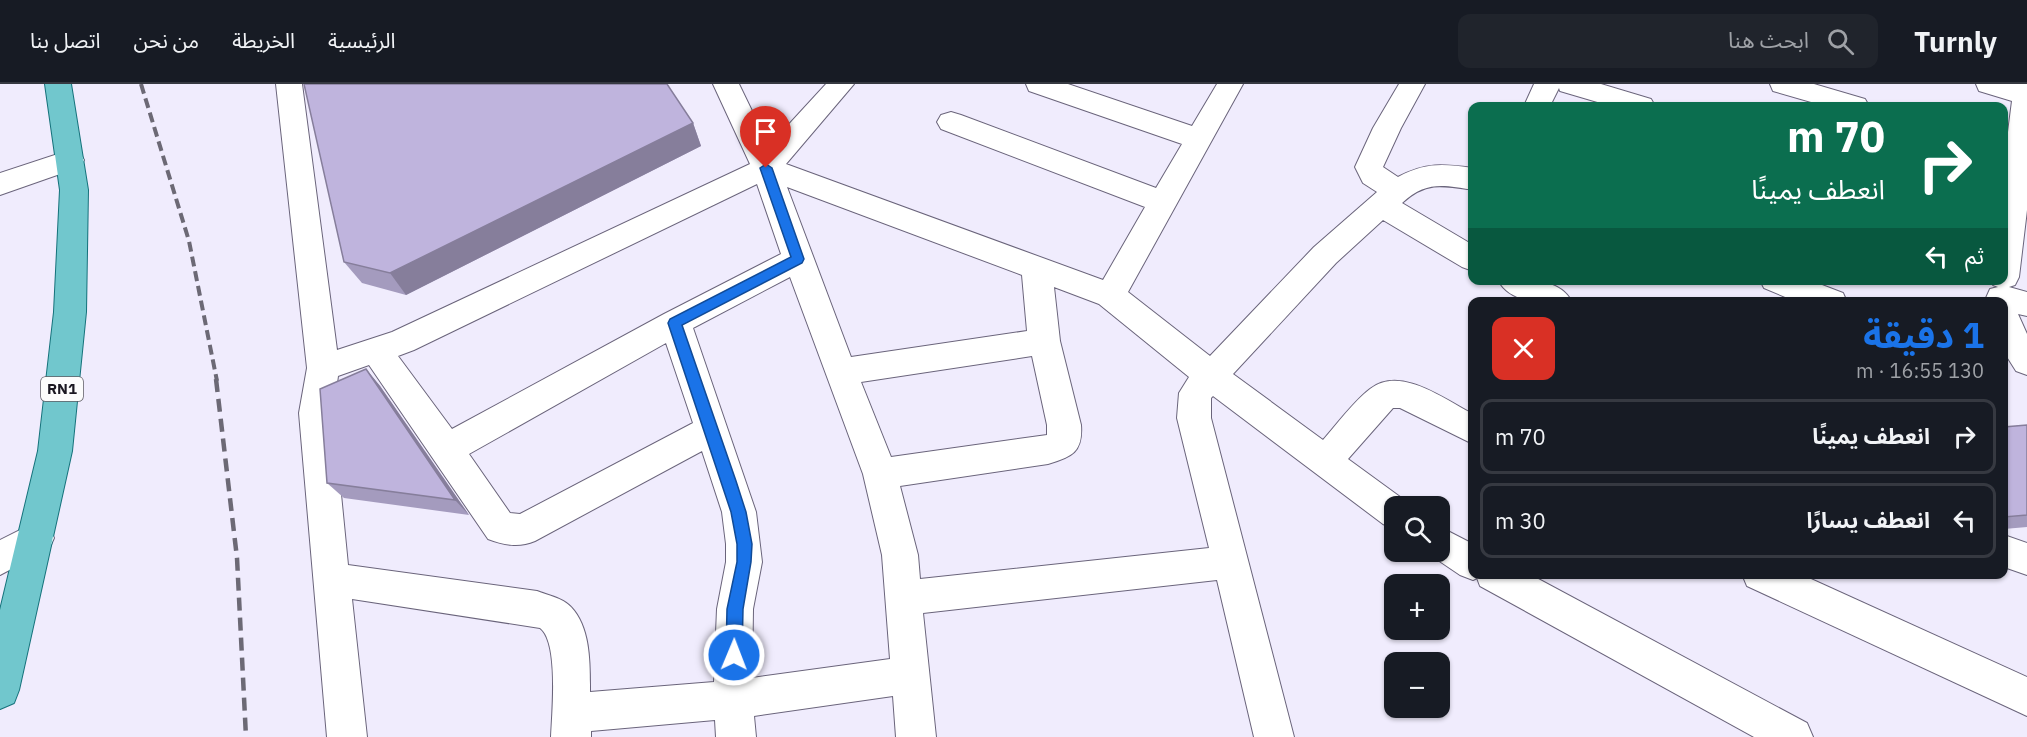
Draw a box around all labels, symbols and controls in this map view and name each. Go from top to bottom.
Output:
search box [1458,14,1878,68]
text: Turnly [1914,23,1997,60]
text: ابحث هنا [1728,25,1809,54]
icon: search [1824,25,1857,58]
text: اتصل بنا [30,26,100,54]
text: من نحن [133,26,199,54]
text: الخريطة [232,26,295,54]
text: الرئيسية [328,26,396,54]
pin [740,106,791,168]
text: 70 m [1787,109,1885,164]
icon: arrive [749,115,782,148]
icon: right [1906,126,1984,204]
text: انعطف يمينًا [1751,171,1885,206]
icon: left [1920,240,1953,273]
text: ثم [1965,241,1984,270]
text: 1 دقيقة [1863,311,1984,358]
button: close [1492,317,1555,380]
text: 130 m · 16:55 [1856,357,1984,384]
road number: RN1 [41,377,83,401]
icon: right [1948,420,1981,453]
text: انعطف يمينًا [1812,421,1930,450]
text: 70 m [1495,422,1546,451]
map controls [1384,496,1450,718]
button: search [1384,496,1450,562]
icon: left [1948,504,1981,537]
text: انعطف يسارًا [1807,505,1930,534]
text: 30 m [1495,506,1546,535]
button: + [1384,574,1450,640]
position arrow [702,623,766,687]
button: − [1384,652,1450,718]

